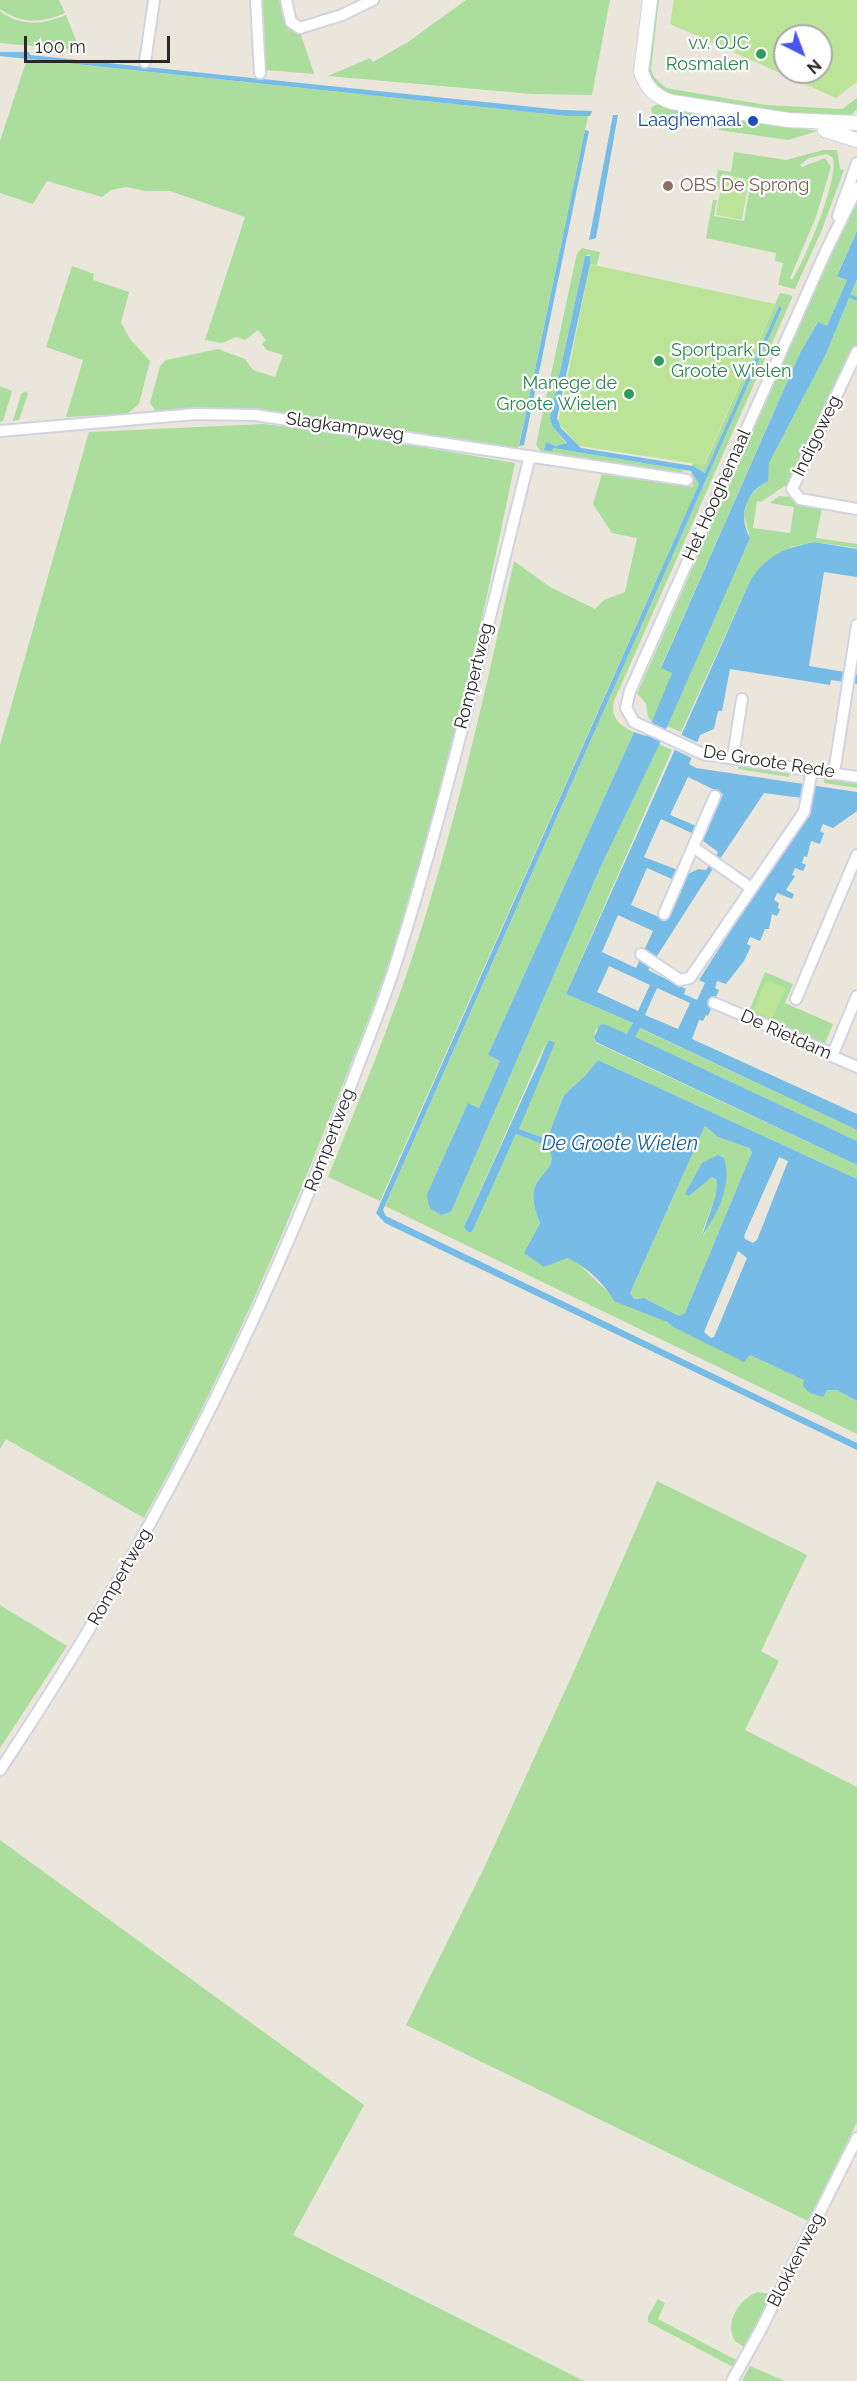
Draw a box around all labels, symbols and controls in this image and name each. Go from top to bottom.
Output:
scale bar [27,24,172,62]
north arrow [773,24,833,84]
place label: v.v. OJC Rosmalen [666,33,749,76]
text: 100 m [35,36,86,57]
marker: v.v. OJC Rosmalen [754,47,768,61]
text: N [803,55,825,77]
place label: Laaghemaal [638,110,741,132]
marker: Laaghemaal [746,114,760,128]
place label: OBS De Sprong [680,175,809,197]
marker: OBS De Sprong [661,179,675,193]
place label: Sportpark De Groote Wielen [671,340,791,382]
marker: Sportpark De Groote Wielen [652,354,666,368]
place label: Manege de Groote Wielen [497,373,617,416]
marker: Manege de Groote Wielen [622,387,636,401]
street label: Indigoweg [788,392,846,480]
street label: Slagkampweg [284,408,406,446]
street label: Het Hooghemaal [678,426,756,564]
street label: Rompertweg [450,621,498,731]
street label: De Groote Rede [702,741,836,783]
street label: De Rietdam [737,1005,835,1065]
street label: Rompertweg [300,1085,360,1195]
water label: De Groote Wielen [542,1132,698,1156]
street label: Rompertweg [83,1525,157,1629]
street label: Blokkenweg [763,2209,829,2311]

